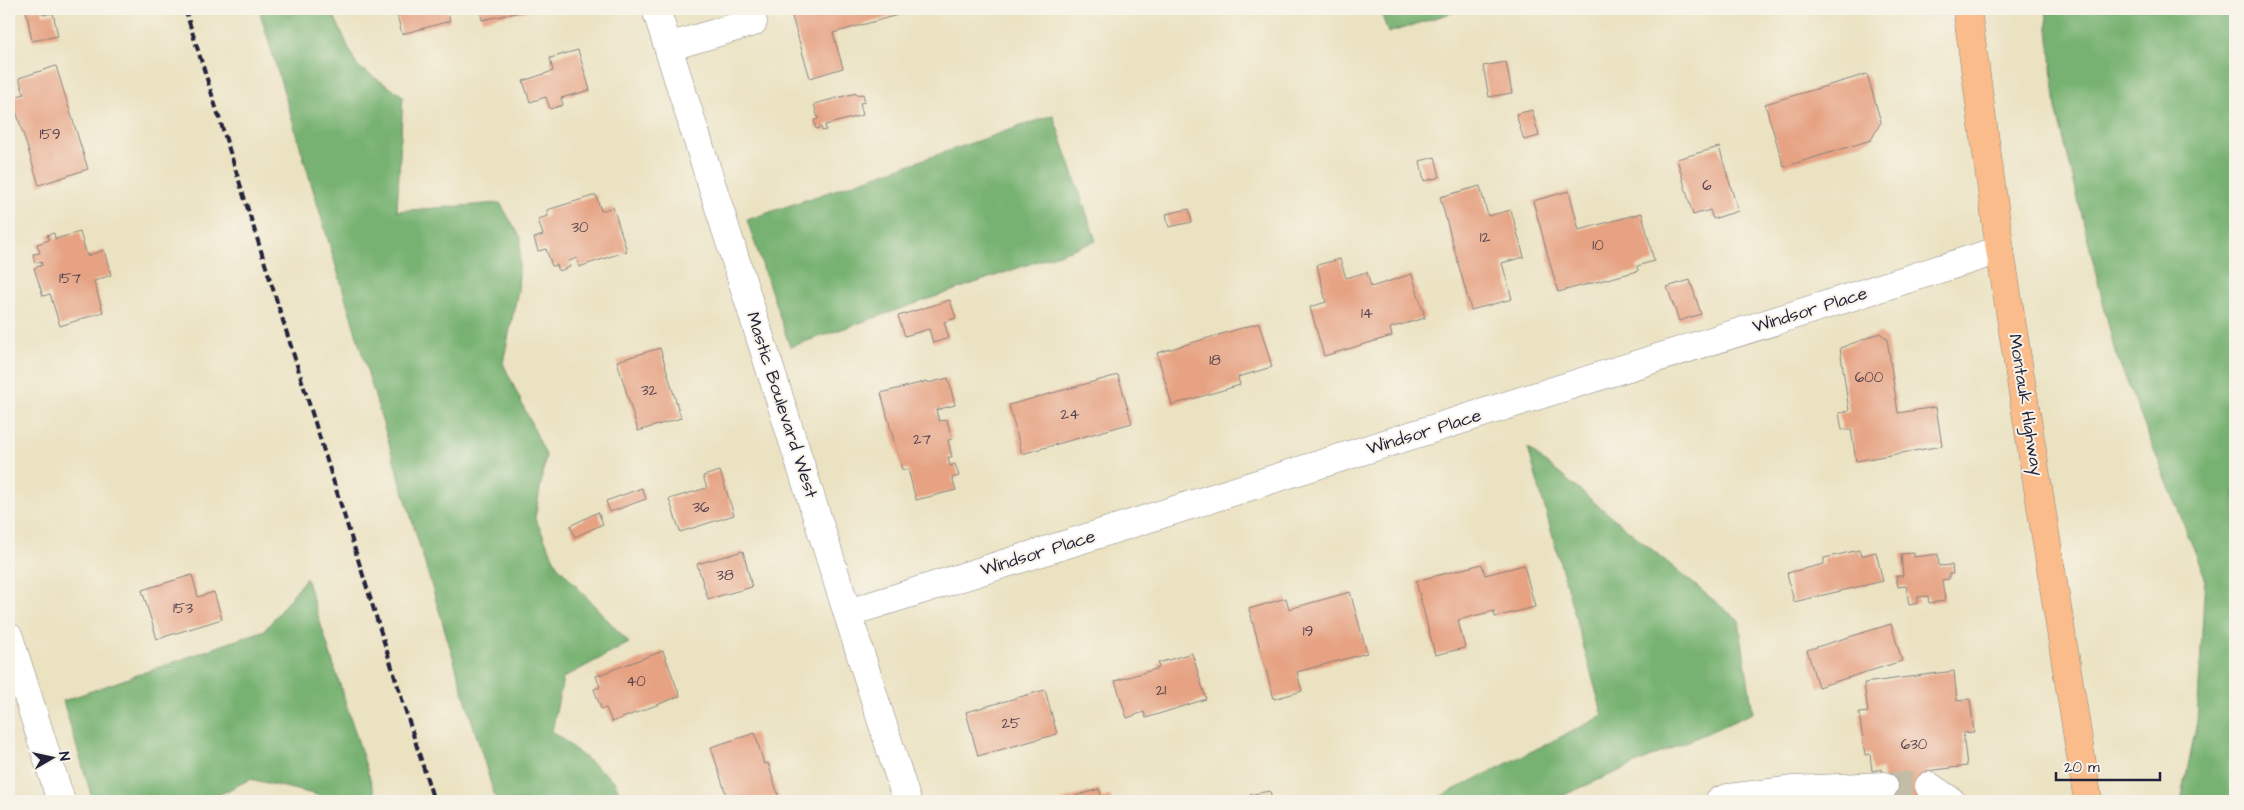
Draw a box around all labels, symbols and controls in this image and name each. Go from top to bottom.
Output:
house number: 159 [39,124,61,145]
house number: 6 [1702,175,1712,196]
house number: 30 [571,217,589,238]
house number: 12 [1480,227,1491,248]
house number: 10 [1592,235,1604,256]
house number: 157 [59,268,81,289]
street label: Windsor Place [1750,281,1871,339]
house number: 14 [1361,303,1373,324]
street label: Mastic Boulevard West [740,309,824,502]
street label: Montauk Highway [2001,332,2050,478]
house number: 18 [1209,350,1221,371]
house number: 600 [1855,367,1884,388]
house number: 32 [641,380,658,401]
street label: Windsor Place [1364,403,1485,461]
house number: 24 [1061,404,1079,425]
house number: 27 [913,429,931,450]
house number: 36 [692,497,710,518]
street label: Windsor Place [978,524,1099,582]
house number: 38 [716,565,734,586]
house number: 153 [173,598,193,619]
house number: 19 [1303,621,1313,642]
house number: 40 [626,671,646,692]
house number: 21 [1156,680,1166,701]
house number: 25 [1001,713,1021,734]
north arrow [28,732,78,782]
house number: 630 [1901,734,1928,755]
text: N [53,750,74,762]
scale bar [2056,750,2160,782]
text: 20 m [2064,757,2100,778]

